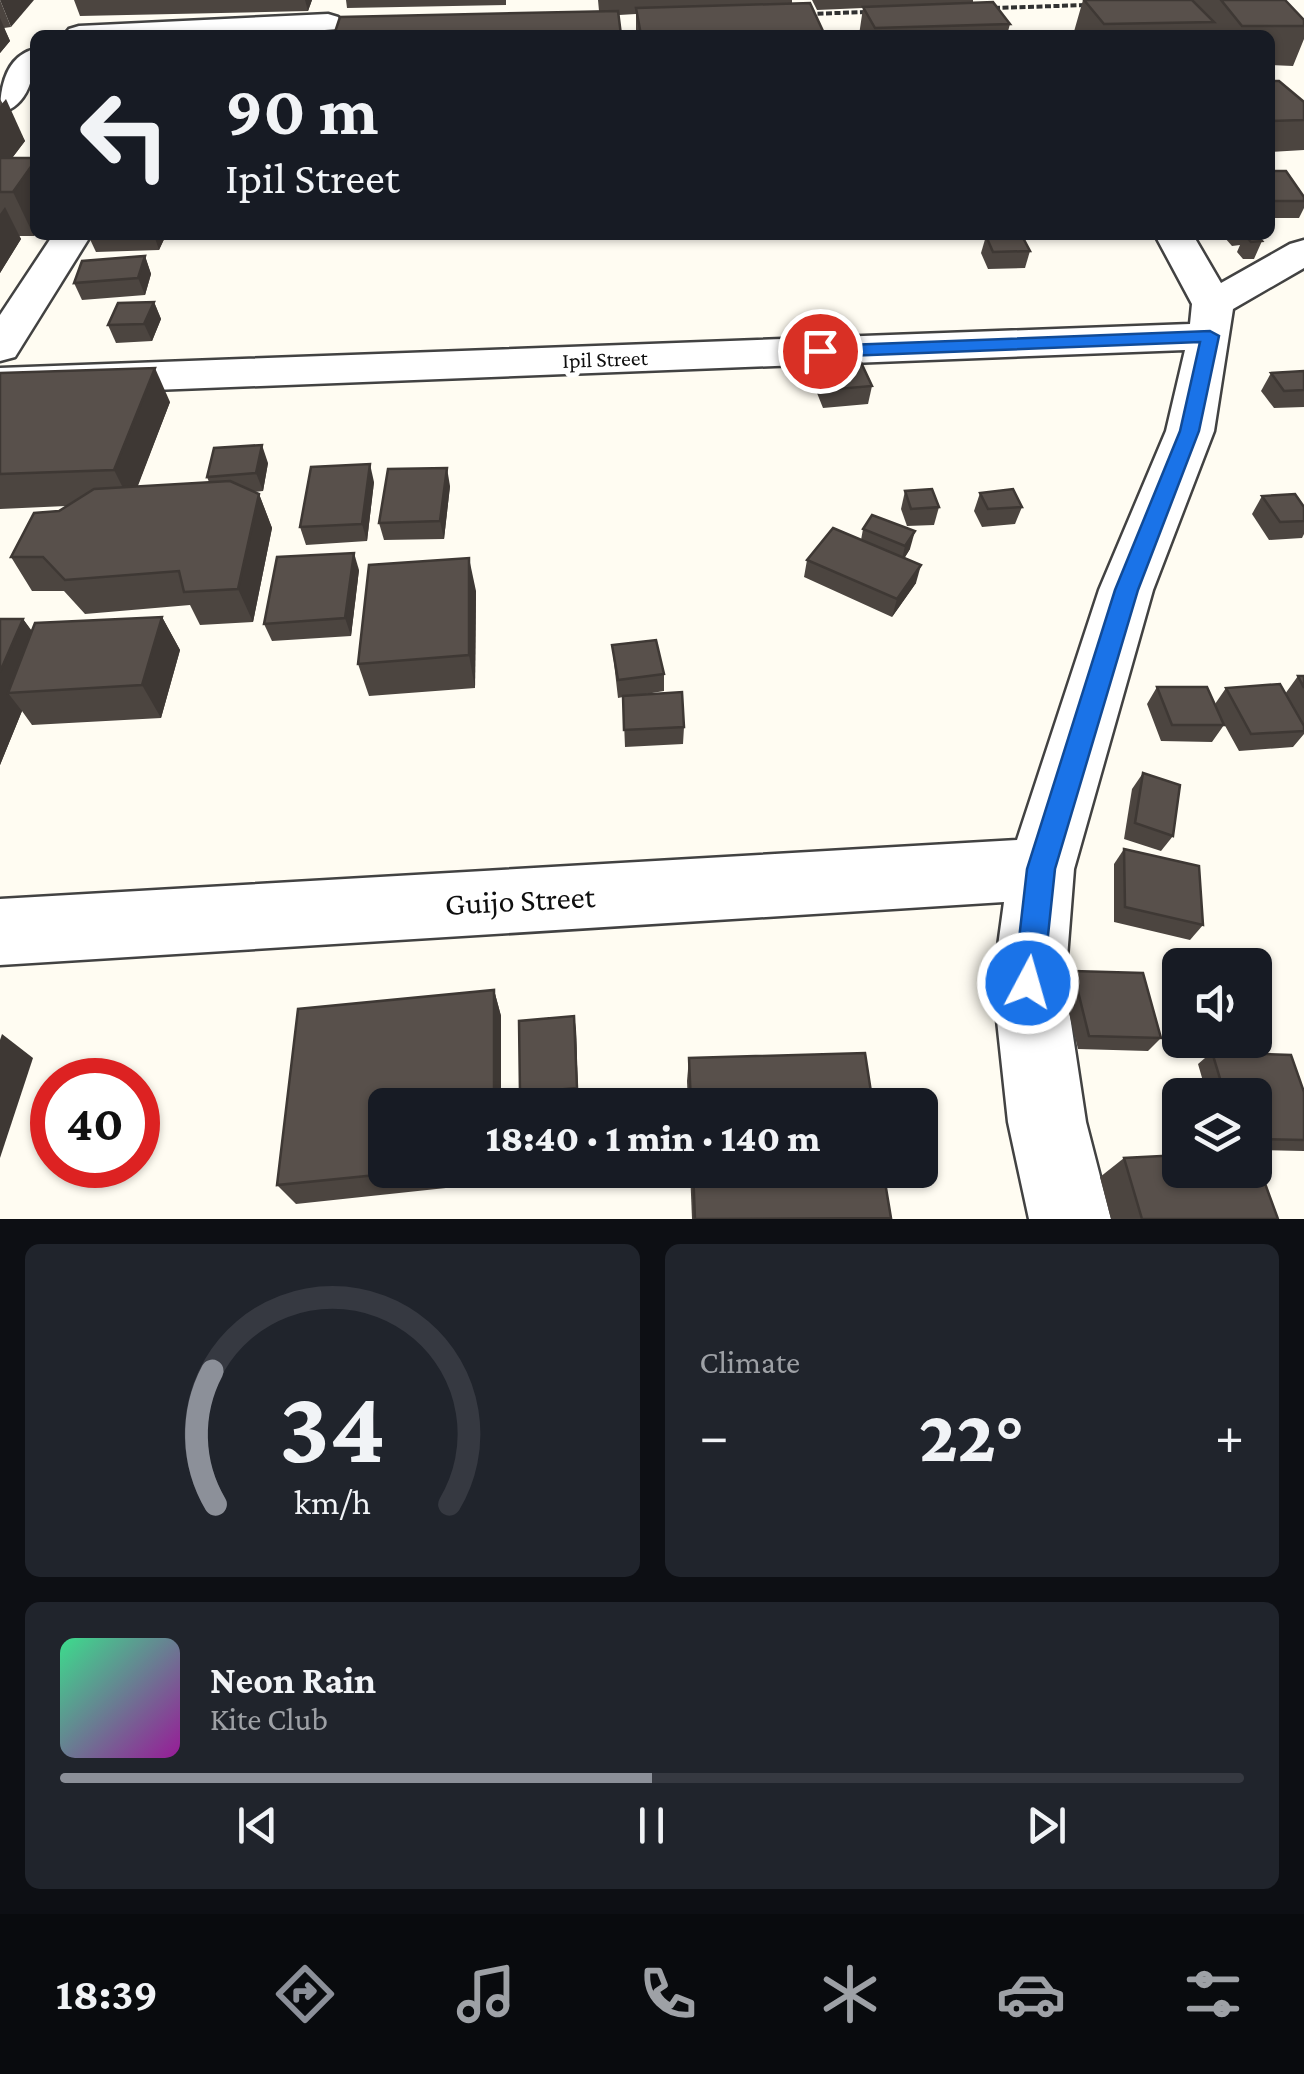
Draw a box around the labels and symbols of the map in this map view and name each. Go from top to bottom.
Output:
pin [778,309,863,394]
street label: Ipil Street [562,345,649,373]
street label: Guijo Street [444,878,596,922]
position arrow [976,931,1080,1035]
speed limit sign: 40 [30,1058,160,1188]

